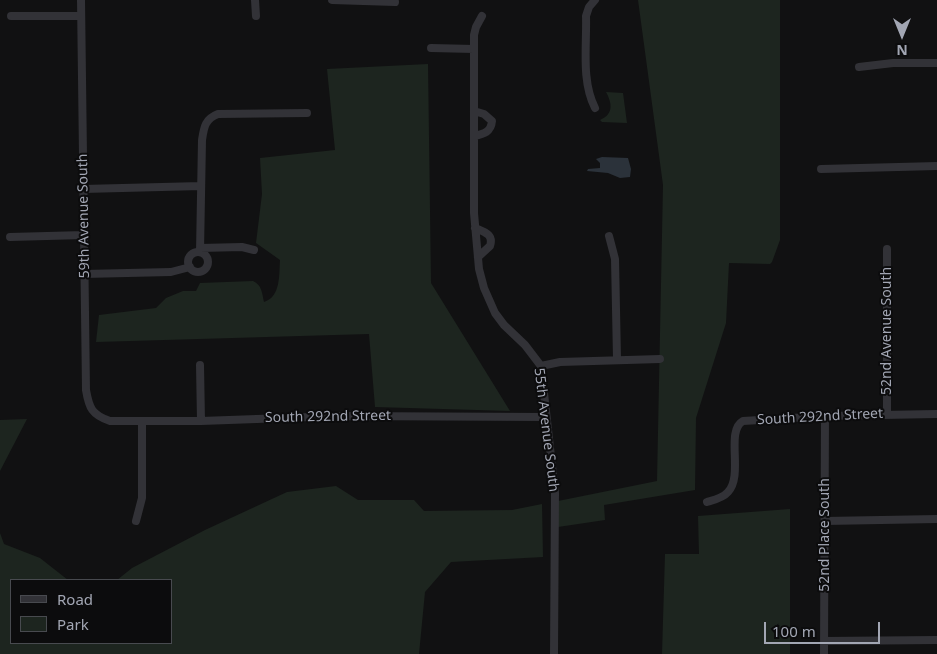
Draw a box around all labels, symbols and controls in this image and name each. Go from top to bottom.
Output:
north arrow [877,10,927,60]
text: N [896,41,908,60]
street label: 59th Avenue South [75,154,93,278]
street label: 52nd Avenue South [879,267,895,395]
street label: 55th Avenue South [530,367,562,493]
street label: South 292nd Street [757,405,883,429]
street label: South 292nd Street [265,408,391,426]
street label: 52nd Place South [817,478,833,592]
legend [10,579,172,644]
text: Road [57,589,93,609]
scale bar [767,612,883,644]
text: Park [57,614,89,634]
text: 100 m [772,621,816,641]

